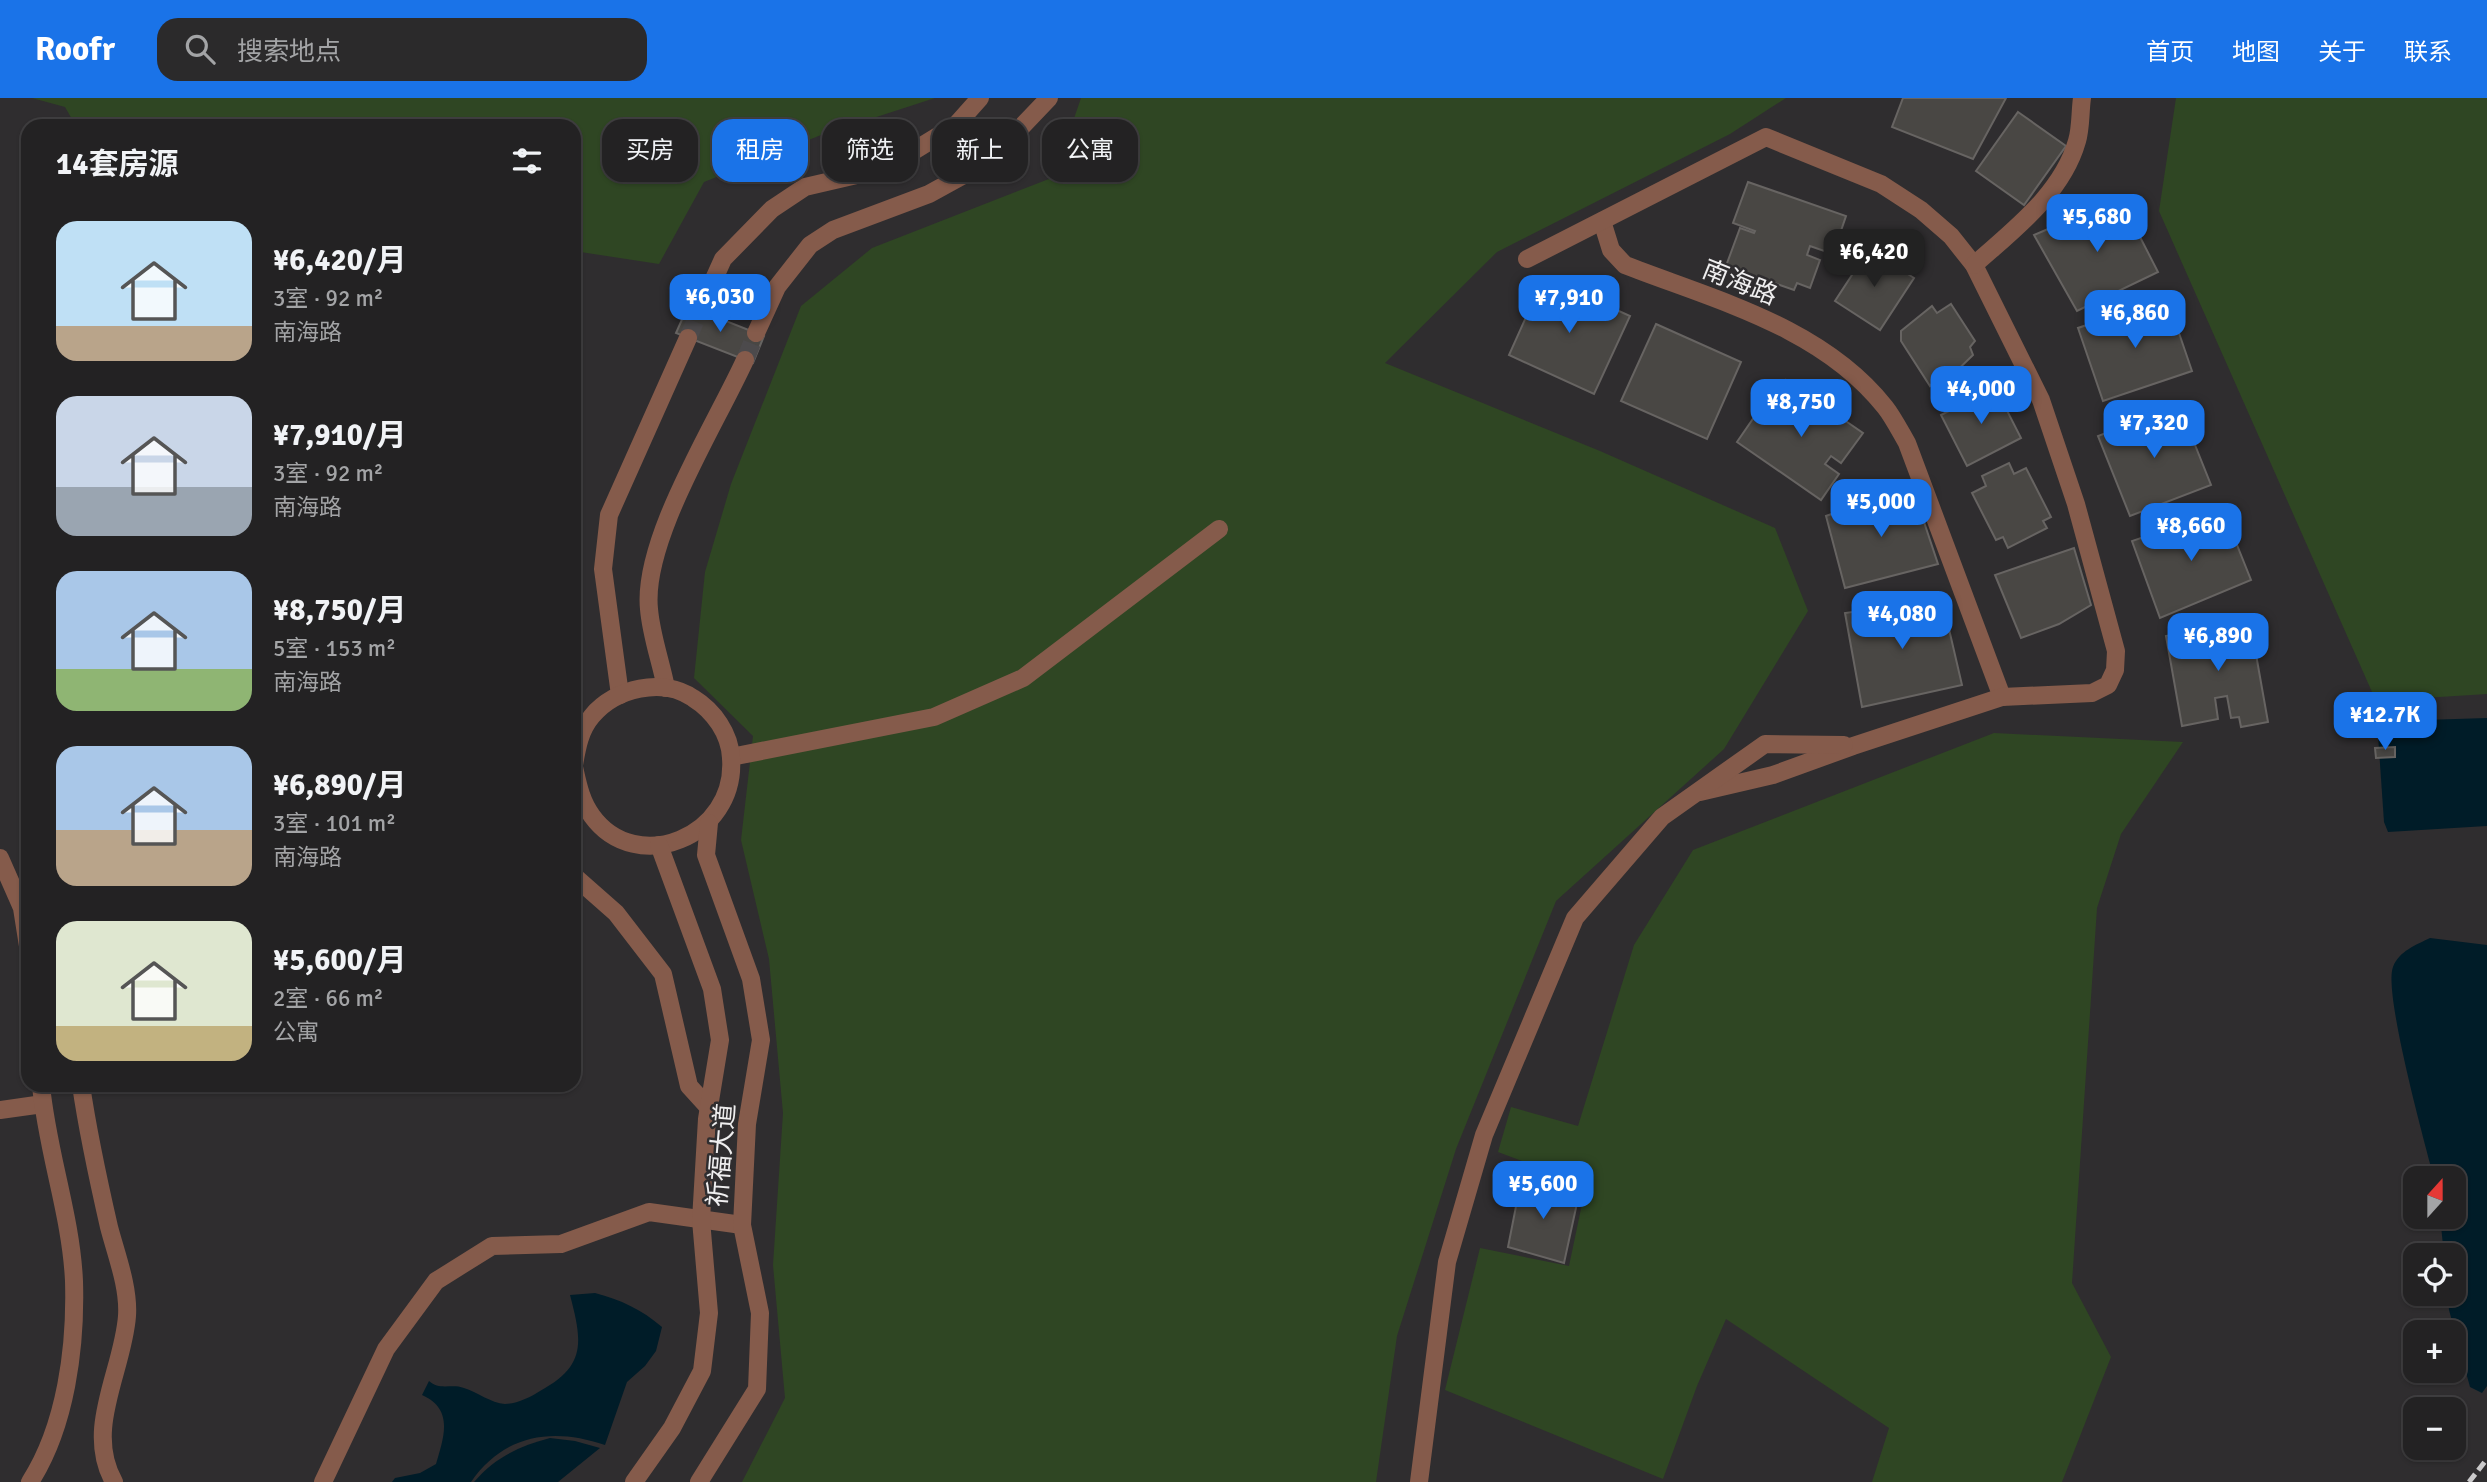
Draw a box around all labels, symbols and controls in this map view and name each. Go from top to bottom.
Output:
search box [157,18,647,81]
text: Roofr [35,29,115,70]
icon: search [181,30,219,68]
text: 搜索地点 [237,36,341,68]
text: 首页 [2146,37,2194,67]
text: 地图 [2232,37,2280,67]
text: 关于 [2318,37,2366,67]
text: 联系 [2404,37,2452,67]
chip: 买房 [602,119,698,182]
chip: 租房 [712,119,808,182]
chip: 筛选 [822,119,918,182]
chip: 新上 [932,119,1028,182]
chip: 公寓 [1042,119,1138,182]
icon: filters [508,142,546,180]
text: 14套房源 [56,146,178,183]
pin: ¥5,680 [2040,194,2154,254]
text: ¥5,680 [2063,202,2131,231]
pin: ¥6,420 [1817,230,1931,289]
text: ¥6,420 [1840,237,1908,266]
text: ¥6,420/月 [273,242,406,279]
icon: home [112,249,196,333]
street label: 南海路 [1697,253,1782,312]
pin: ¥6,030 [663,274,777,334]
pin: ¥7,910 [1512,275,1626,335]
text: ¥6,030 [686,282,754,311]
text: ¥7,910 [1535,283,1603,312]
text: 3室 · 92 m² [273,284,383,313]
pin: ¥6,860 [2078,290,2192,350]
text: ¥6,860 [2101,298,2169,327]
text: 南海路 [273,318,342,347]
pin: ¥4,000 [1924,366,2038,426]
text: ¥4,000 [1947,374,2015,403]
pin: ¥8,750 [1744,380,1858,439]
text: ¥8,750 [1767,387,1835,416]
pin: ¥7,320 [2097,400,2211,460]
text: ¥7,320 [2120,408,2188,437]
text: ¥7,910/月 [273,417,406,454]
icon: home [112,424,196,508]
text: 3室 · 92 m² [273,459,383,488]
pin: ¥5,000 [1824,480,1938,539]
text: ¥5,000 [1847,487,1915,516]
text: 南海路 [273,493,342,522]
pin: ¥8,660 [2134,504,2248,563]
text: ¥8,660 [2157,511,2225,540]
text: ¥8,750/月 [273,592,406,629]
pin: ¥4,080 [1845,592,1959,651]
icon: home [112,599,196,683]
text: ¥4,080 [1868,599,1936,628]
pin: ¥6,890 [2161,614,2275,673]
text: ¥6,890 [2184,621,2252,650]
text: 5室 · 153 m² [273,634,396,663]
text: 南海路 [273,668,342,697]
pin: ¥12.7K [2328,692,2442,752]
text: ¥12.7K [2350,700,2420,729]
text: ¥6,890/月 [273,767,406,804]
icon: home [112,774,196,858]
text: 3室 · 101 m² [273,809,396,838]
text: 南海路 [273,843,342,872]
text: ¥5,600/月 [273,942,406,979]
icon: home [112,949,196,1033]
text: 2室 · 66 m² [273,984,383,1013]
text: 公寓 [273,1018,319,1047]
street label: 祈福大道 [702,1102,742,1208]
pin: ¥5,600 [1486,1162,1600,1221]
north arrow [2403,1166,2466,1228]
map controls [2403,1166,2466,1460]
text: ¥5,600 [1509,1169,1577,1198]
button: locate [2403,1243,2466,1306]
button: + [2403,1320,2466,1383]
button: − [2403,1397,2466,1460]

